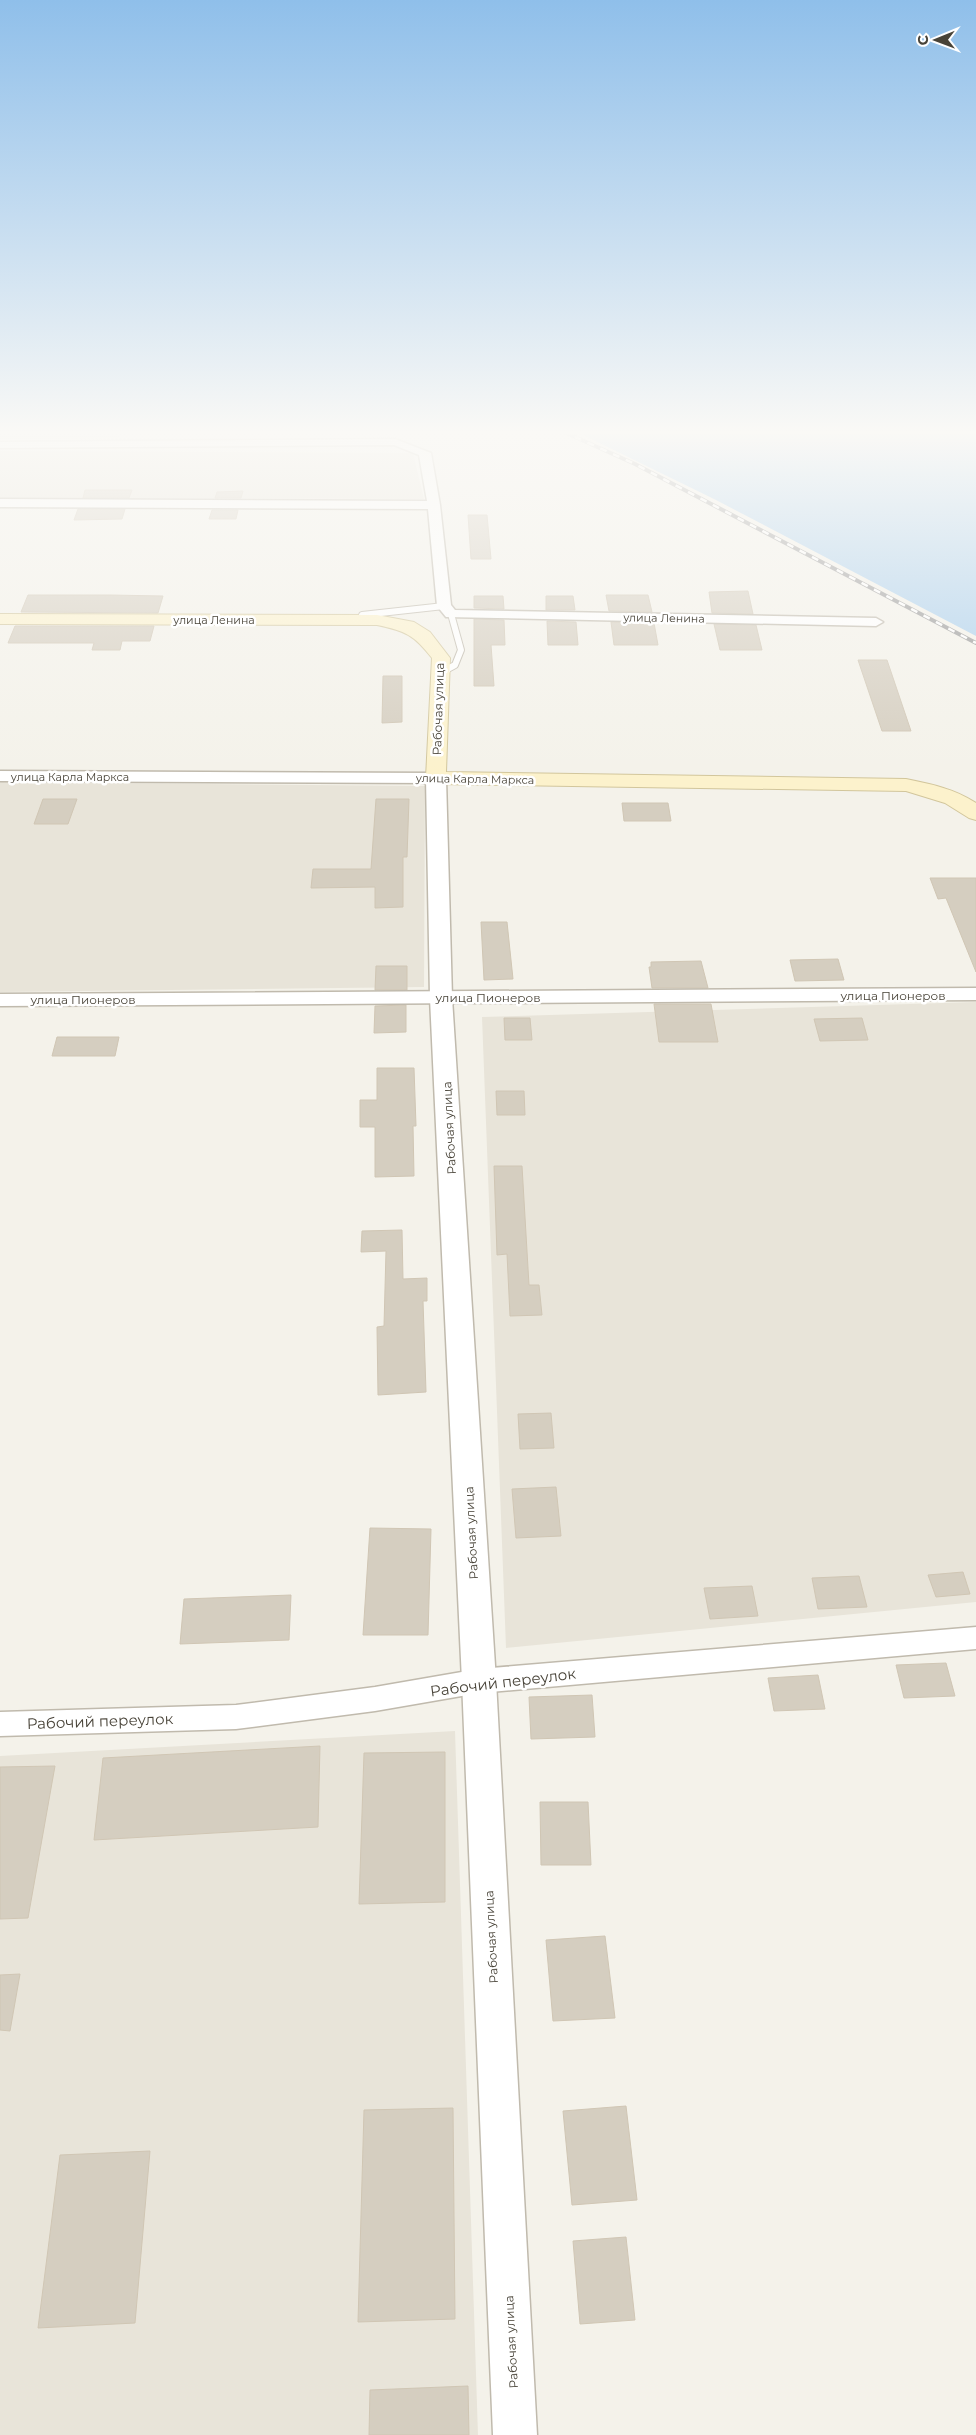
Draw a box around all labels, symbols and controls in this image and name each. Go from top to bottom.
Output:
north arrow [911,15,961,65]
text: С [914,35,932,45]
street label: улица Ленина [622,610,705,626]
street label: улица Ленина [172,613,255,627]
street label: Рабочая улица [429,662,447,756]
street label: улица Карла Маркса [10,770,129,784]
street label: улица Карла Маркса [415,771,534,787]
street label: улица Пионеров [839,988,946,1003]
street label: улица Пионеров [434,990,541,1005]
street label: улица Пионеров [29,992,136,1007]
street label: Рабочая улица [439,1081,459,1175]
street label: Рабочая улица [461,1486,481,1580]
street label: Рабочий переулок [429,1664,577,1700]
street label: Рабочий переулок [26,1709,174,1733]
street label: Рабочая улица [481,1890,501,1984]
street label: Рабочая улица [501,2295,521,2389]

